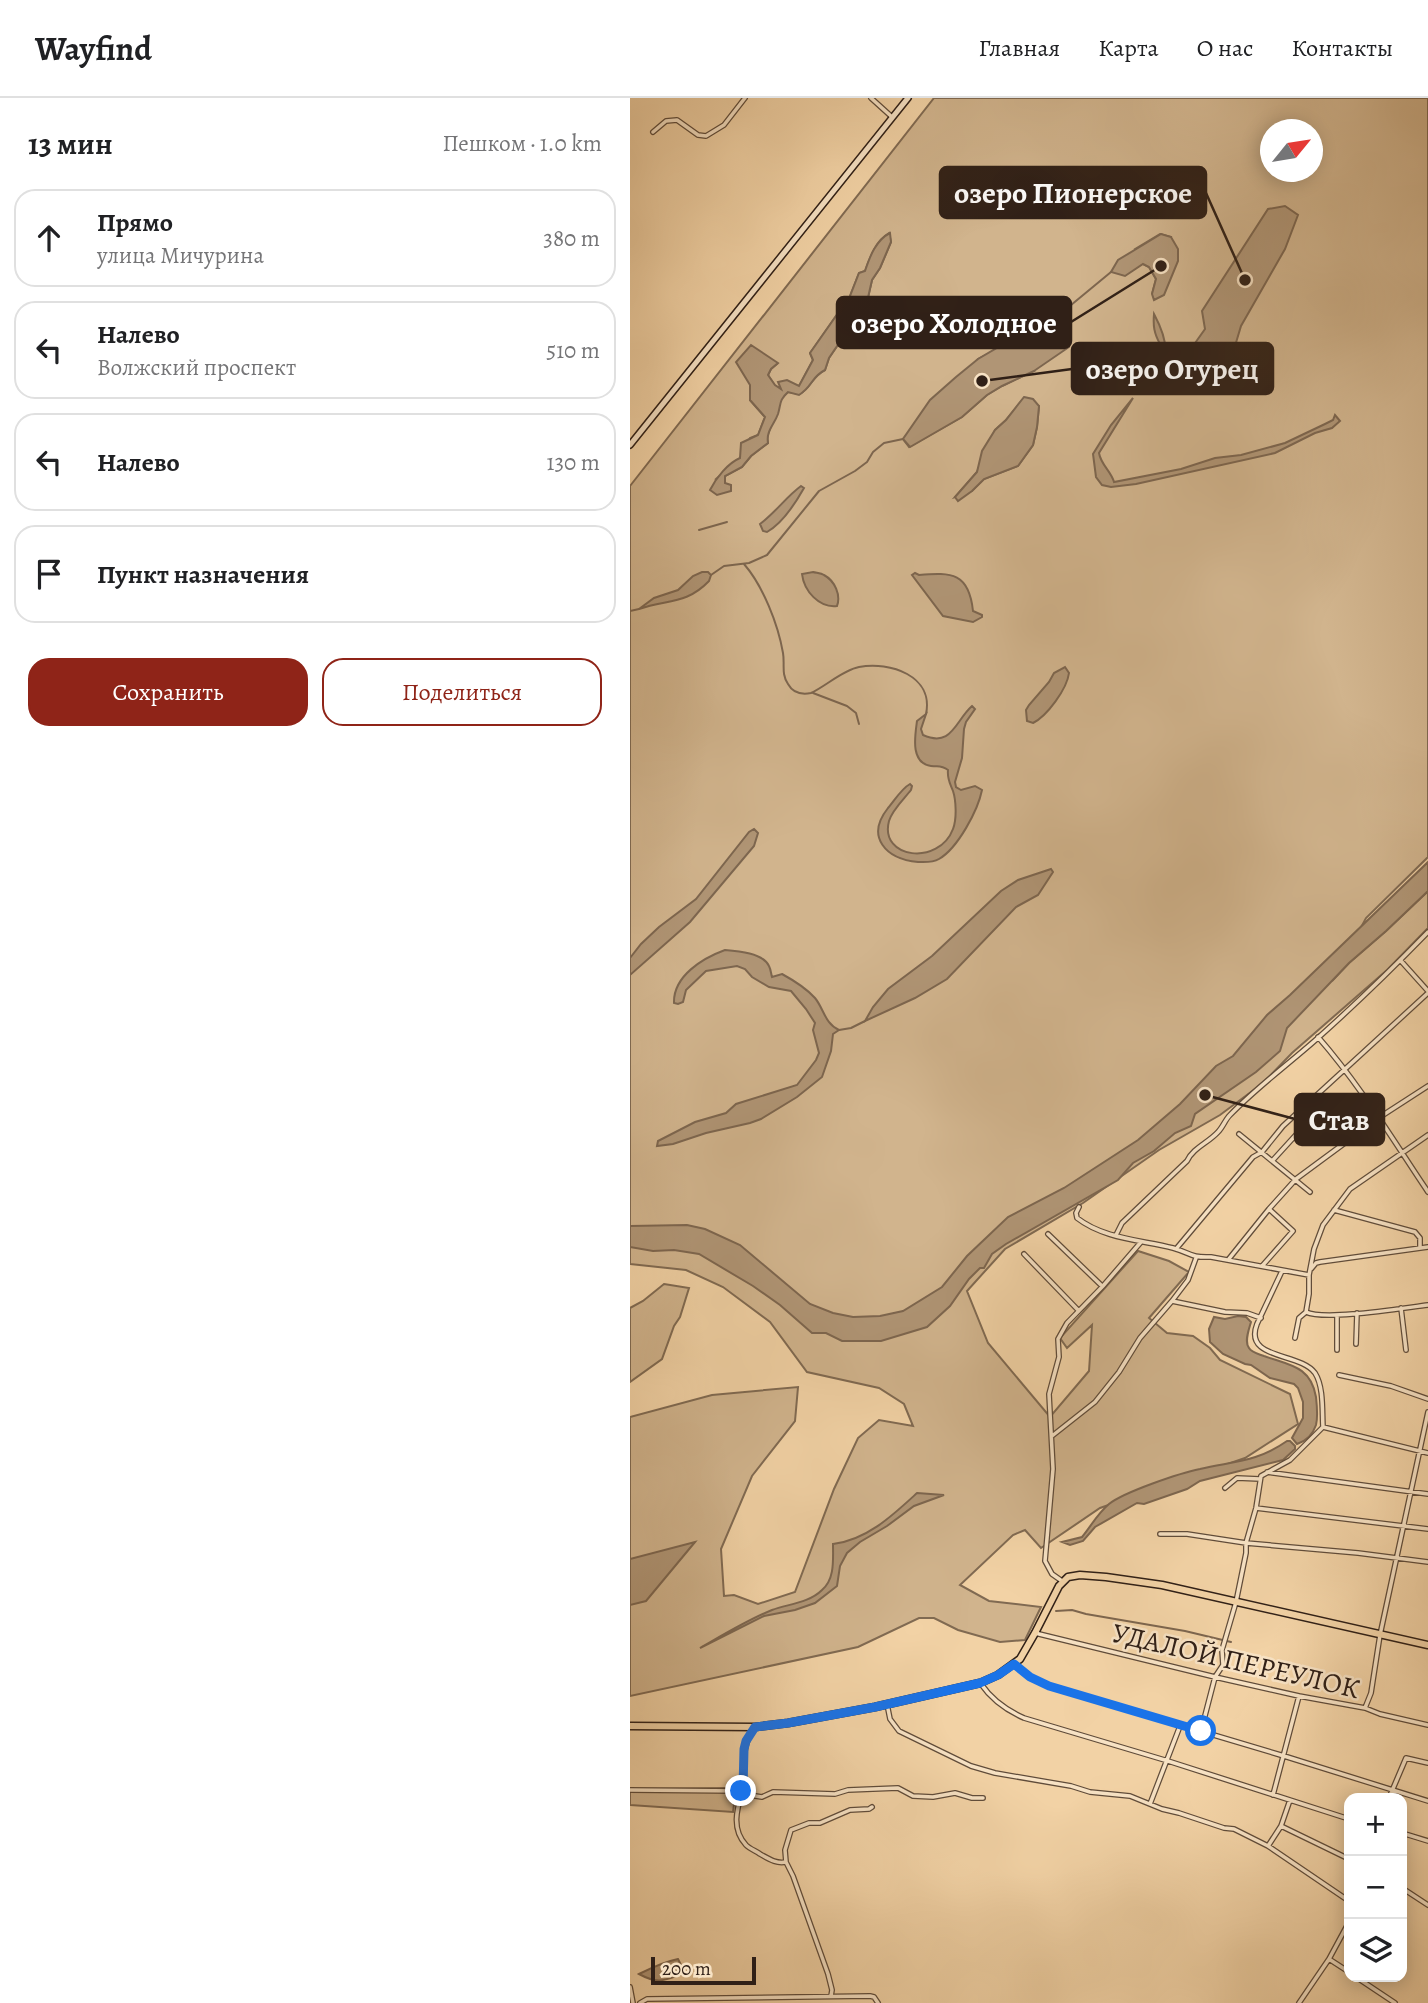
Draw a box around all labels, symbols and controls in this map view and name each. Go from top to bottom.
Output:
text: Wayfind [35,26,152,71]
text: Главная [979,32,1060,64]
text: Карта [1098,32,1159,64]
text: О нас [1197,32,1253,64]
text: Контакты [1291,32,1393,64]
north arrow [1260,119,1323,182]
text: 13 мин [28,124,113,164]
text: Пешком · 1.0 km [442,128,602,159]
callout: озеро Пионерское [940,167,1206,218]
text: озеро Пионерское [954,173,1192,213]
text: Прямо [97,205,173,240]
icon: ahead [30,219,68,257]
text: 380 m [543,223,600,254]
text: улица Мичурина [97,240,264,271]
callout: озеро Холодное [837,297,1071,348]
text: озеро Холодное [851,303,1057,343]
text: Налево [97,317,180,352]
icon: left [30,331,68,369]
text: 510 m [546,335,600,366]
callout: озеро Огурец [1072,343,1273,394]
text: озеро Огурец [1085,349,1259,389]
text: Волжский проспект [97,352,296,383]
icon: left [30,443,68,481]
text: Налево [97,445,180,480]
text: 130 m [547,447,600,478]
icon: arrive [30,555,68,593]
text: Пункт назначения [97,557,309,592]
button: Сохранить [28,658,308,726]
button: Поделиться [322,658,602,726]
callout: Став [1295,1094,1384,1145]
text: Став [1308,1100,1370,1140]
street label: УДАЛОЙ ПЕРЕУЛОК [1108,1614,1363,1708]
route start [1185,1715,1216,1746]
route end [725,1775,756,1806]
map controls [1344,1793,1407,1982]
button: + [1344,1793,1407,1856]
button: − [1344,1856,1407,1919]
button: layers [1344,1919,1407,1982]
scale bar [651,1954,756,1986]
text: 200 m [662,1956,711,1982]

